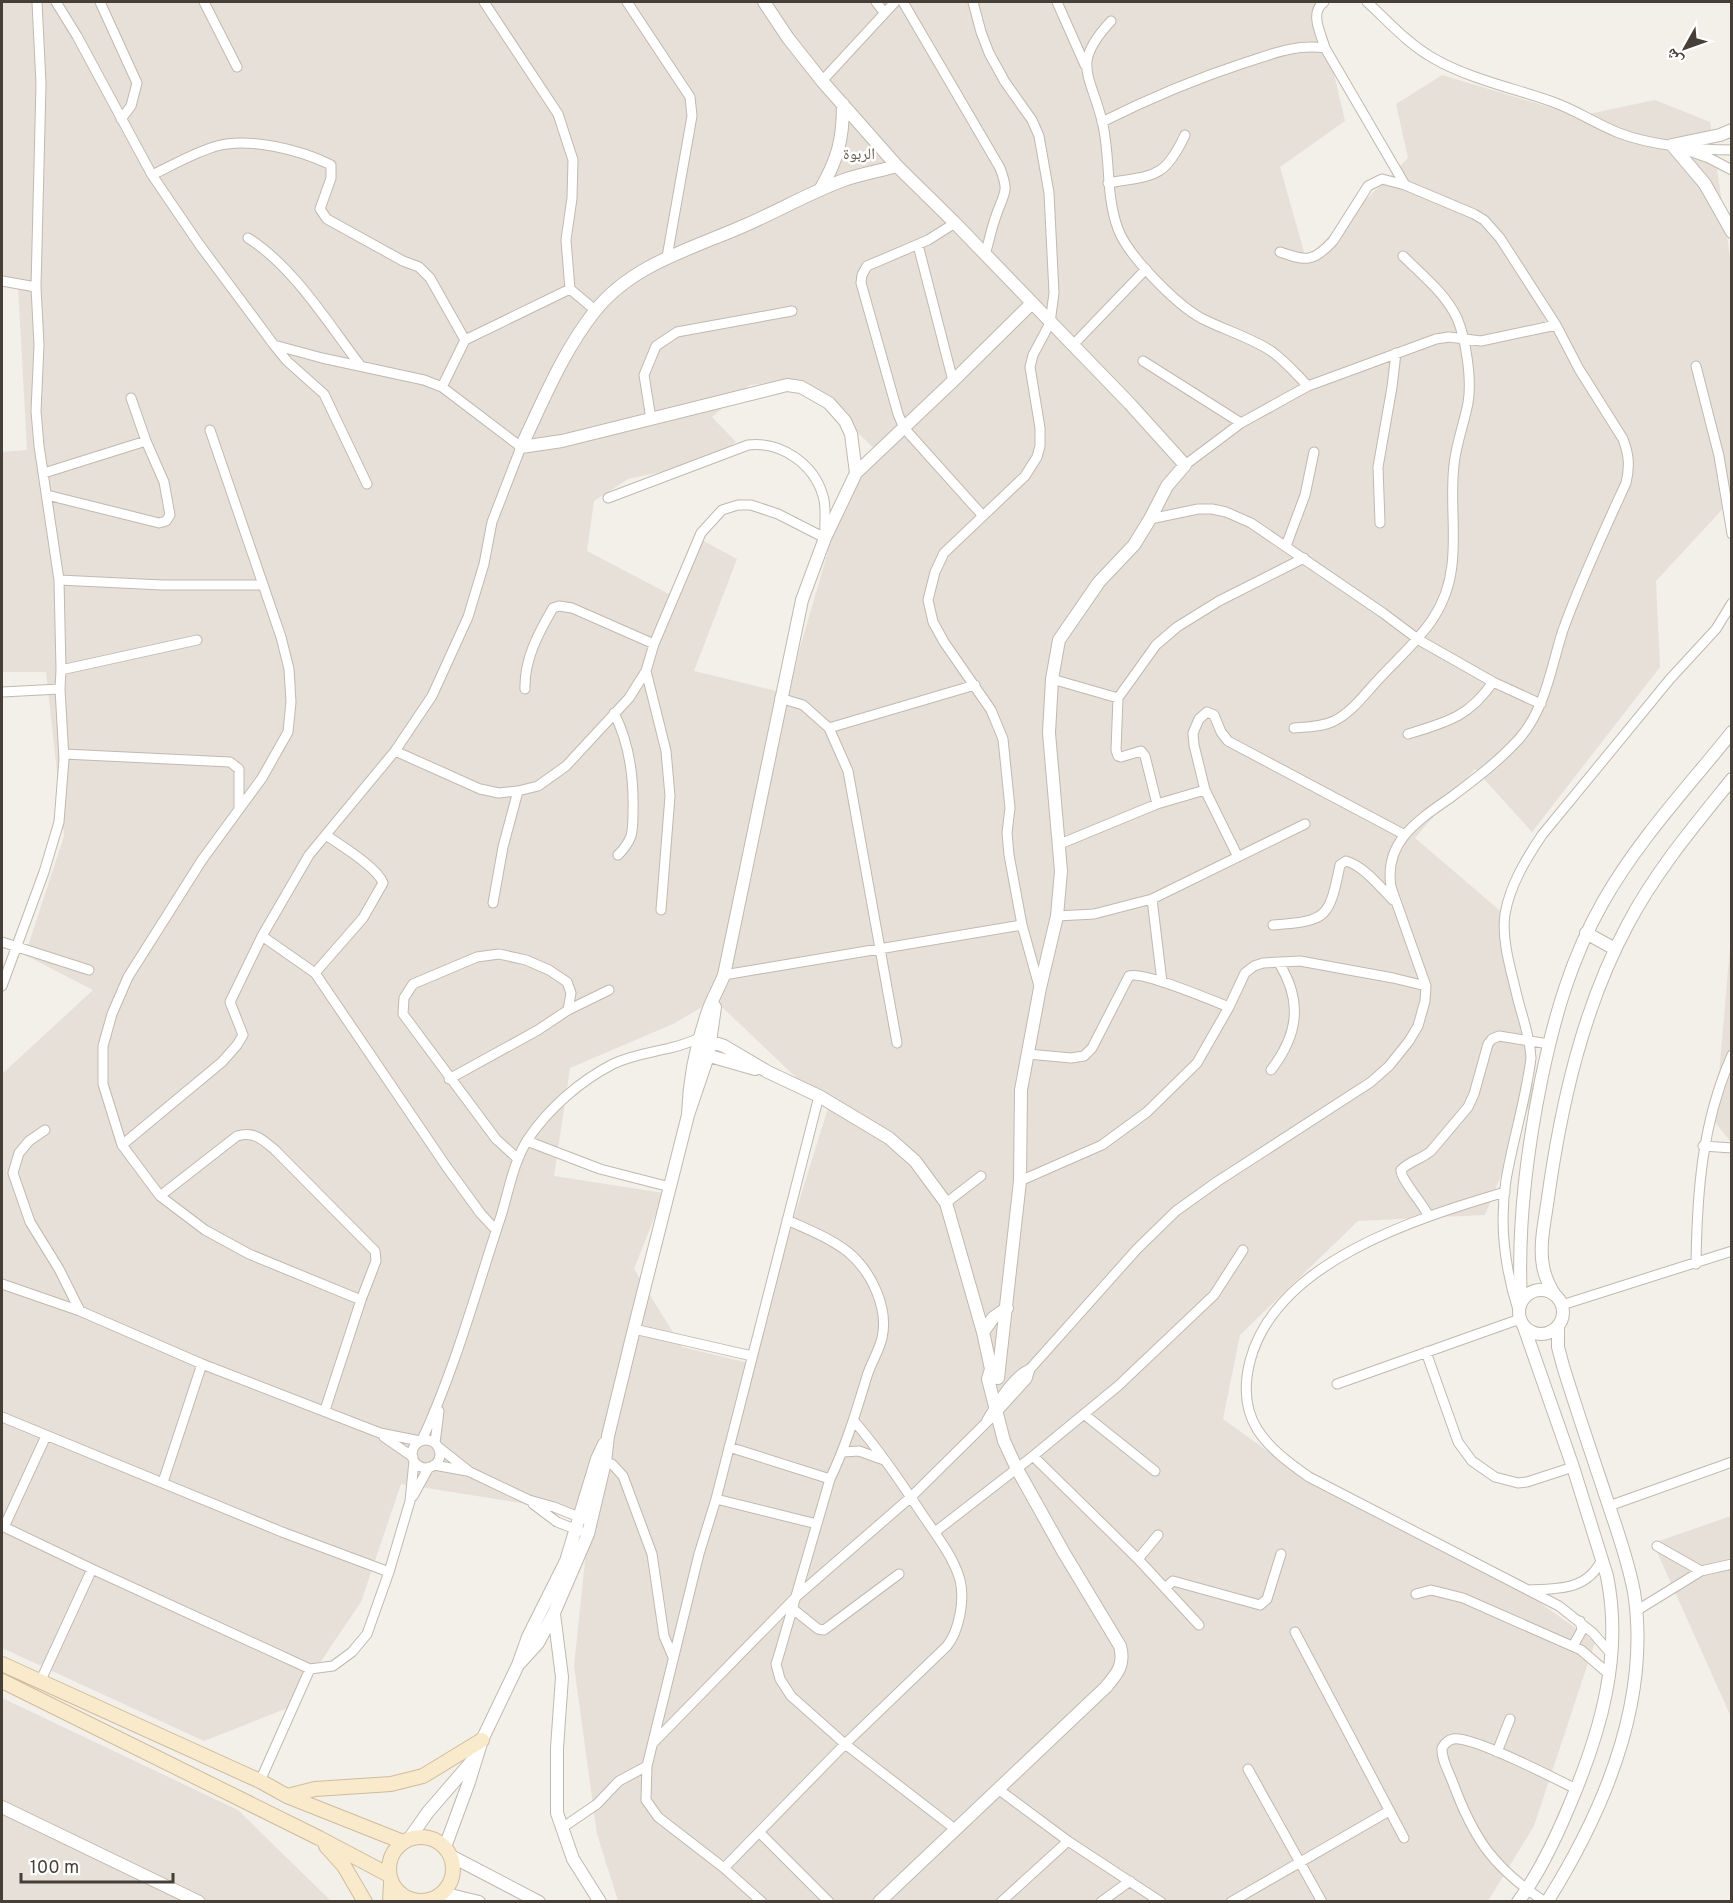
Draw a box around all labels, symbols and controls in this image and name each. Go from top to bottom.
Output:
north arrow [1655,18,1715,78]
text: ش [1662,43,1688,69]
district label: الربوة [843,145,875,165]
scale bar [21,1846,172,1884]
text: 100 m [30,1857,79,1880]

